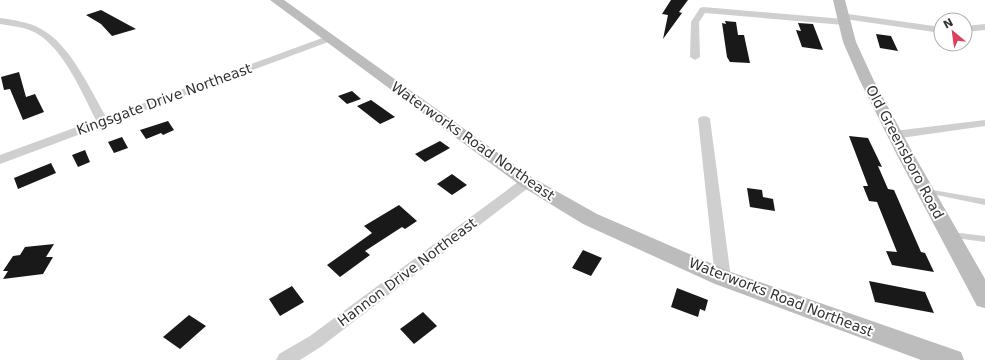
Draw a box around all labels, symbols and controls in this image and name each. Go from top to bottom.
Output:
north arrow [933,12,973,52]
text: N [941,16,956,32]
street label: Kingsgate Drive Northeast [74,60,254,138]
street label: Waterworks Road Northeast [388,78,558,204]
street label: Old Greensboro Road [863,82,947,222]
street label: Hannon Drive Northeast [334,214,480,329]
street label: Waterworks Road Northeast [687,254,876,340]

